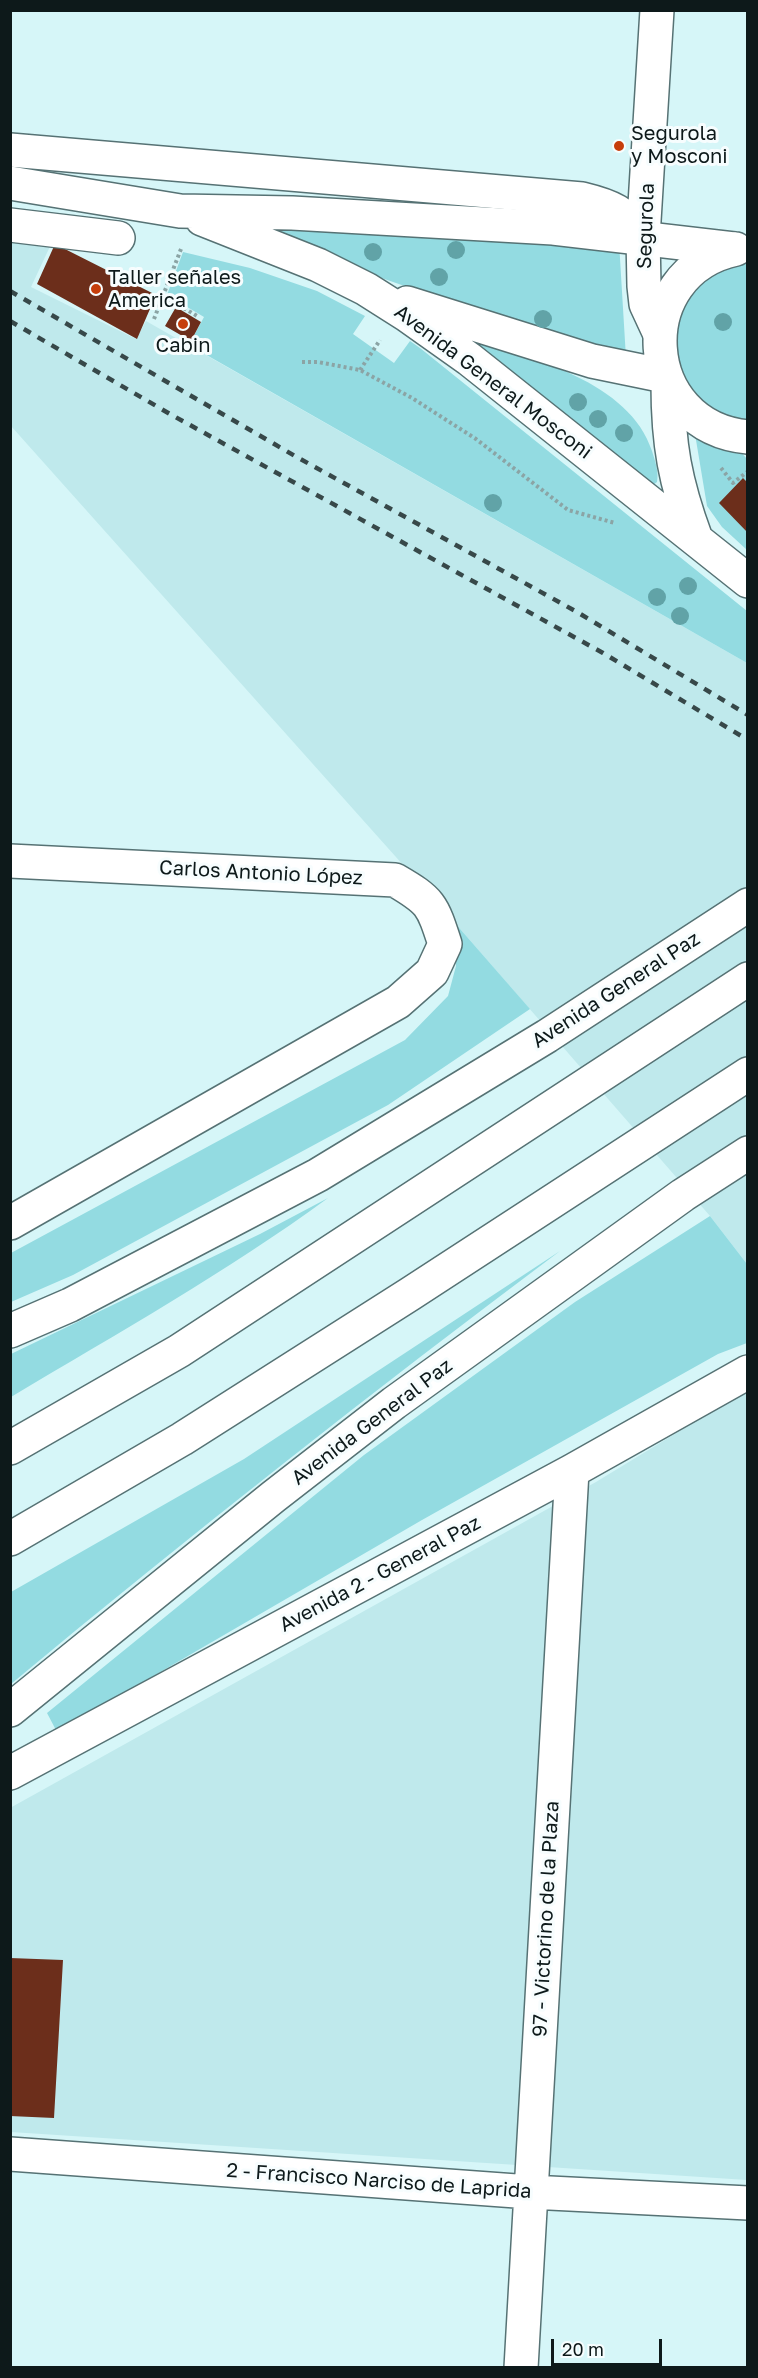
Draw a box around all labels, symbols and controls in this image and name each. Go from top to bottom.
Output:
place label: Segurola y Mosconi [631,122,728,169]
marker: Segurola y Mosconi [612,139,626,153]
street label: Segurola [633,183,659,269]
place label: Taller señales America [108,266,241,313]
marker: Taller señales America [89,282,103,296]
street label: Avenida General Mosconi [389,300,597,464]
marker: Cabin [176,317,190,331]
place label: Cabin [156,334,210,358]
street label: Carlos Antonio López [159,856,363,890]
street label: Avenida General Paz [528,927,704,1053]
street label: Avenida General Paz [287,1354,457,1490]
street label: Avenida 2 - General Paz [275,1511,485,1637]
street label: 97 - Victorino de la Plaza [528,1800,564,2038]
street label: 2 - Francisco Narciso de Laprida [226,2158,532,2204]
scale bar [554,2327,665,2365]
text: 20 m [562,2338,604,2360]

